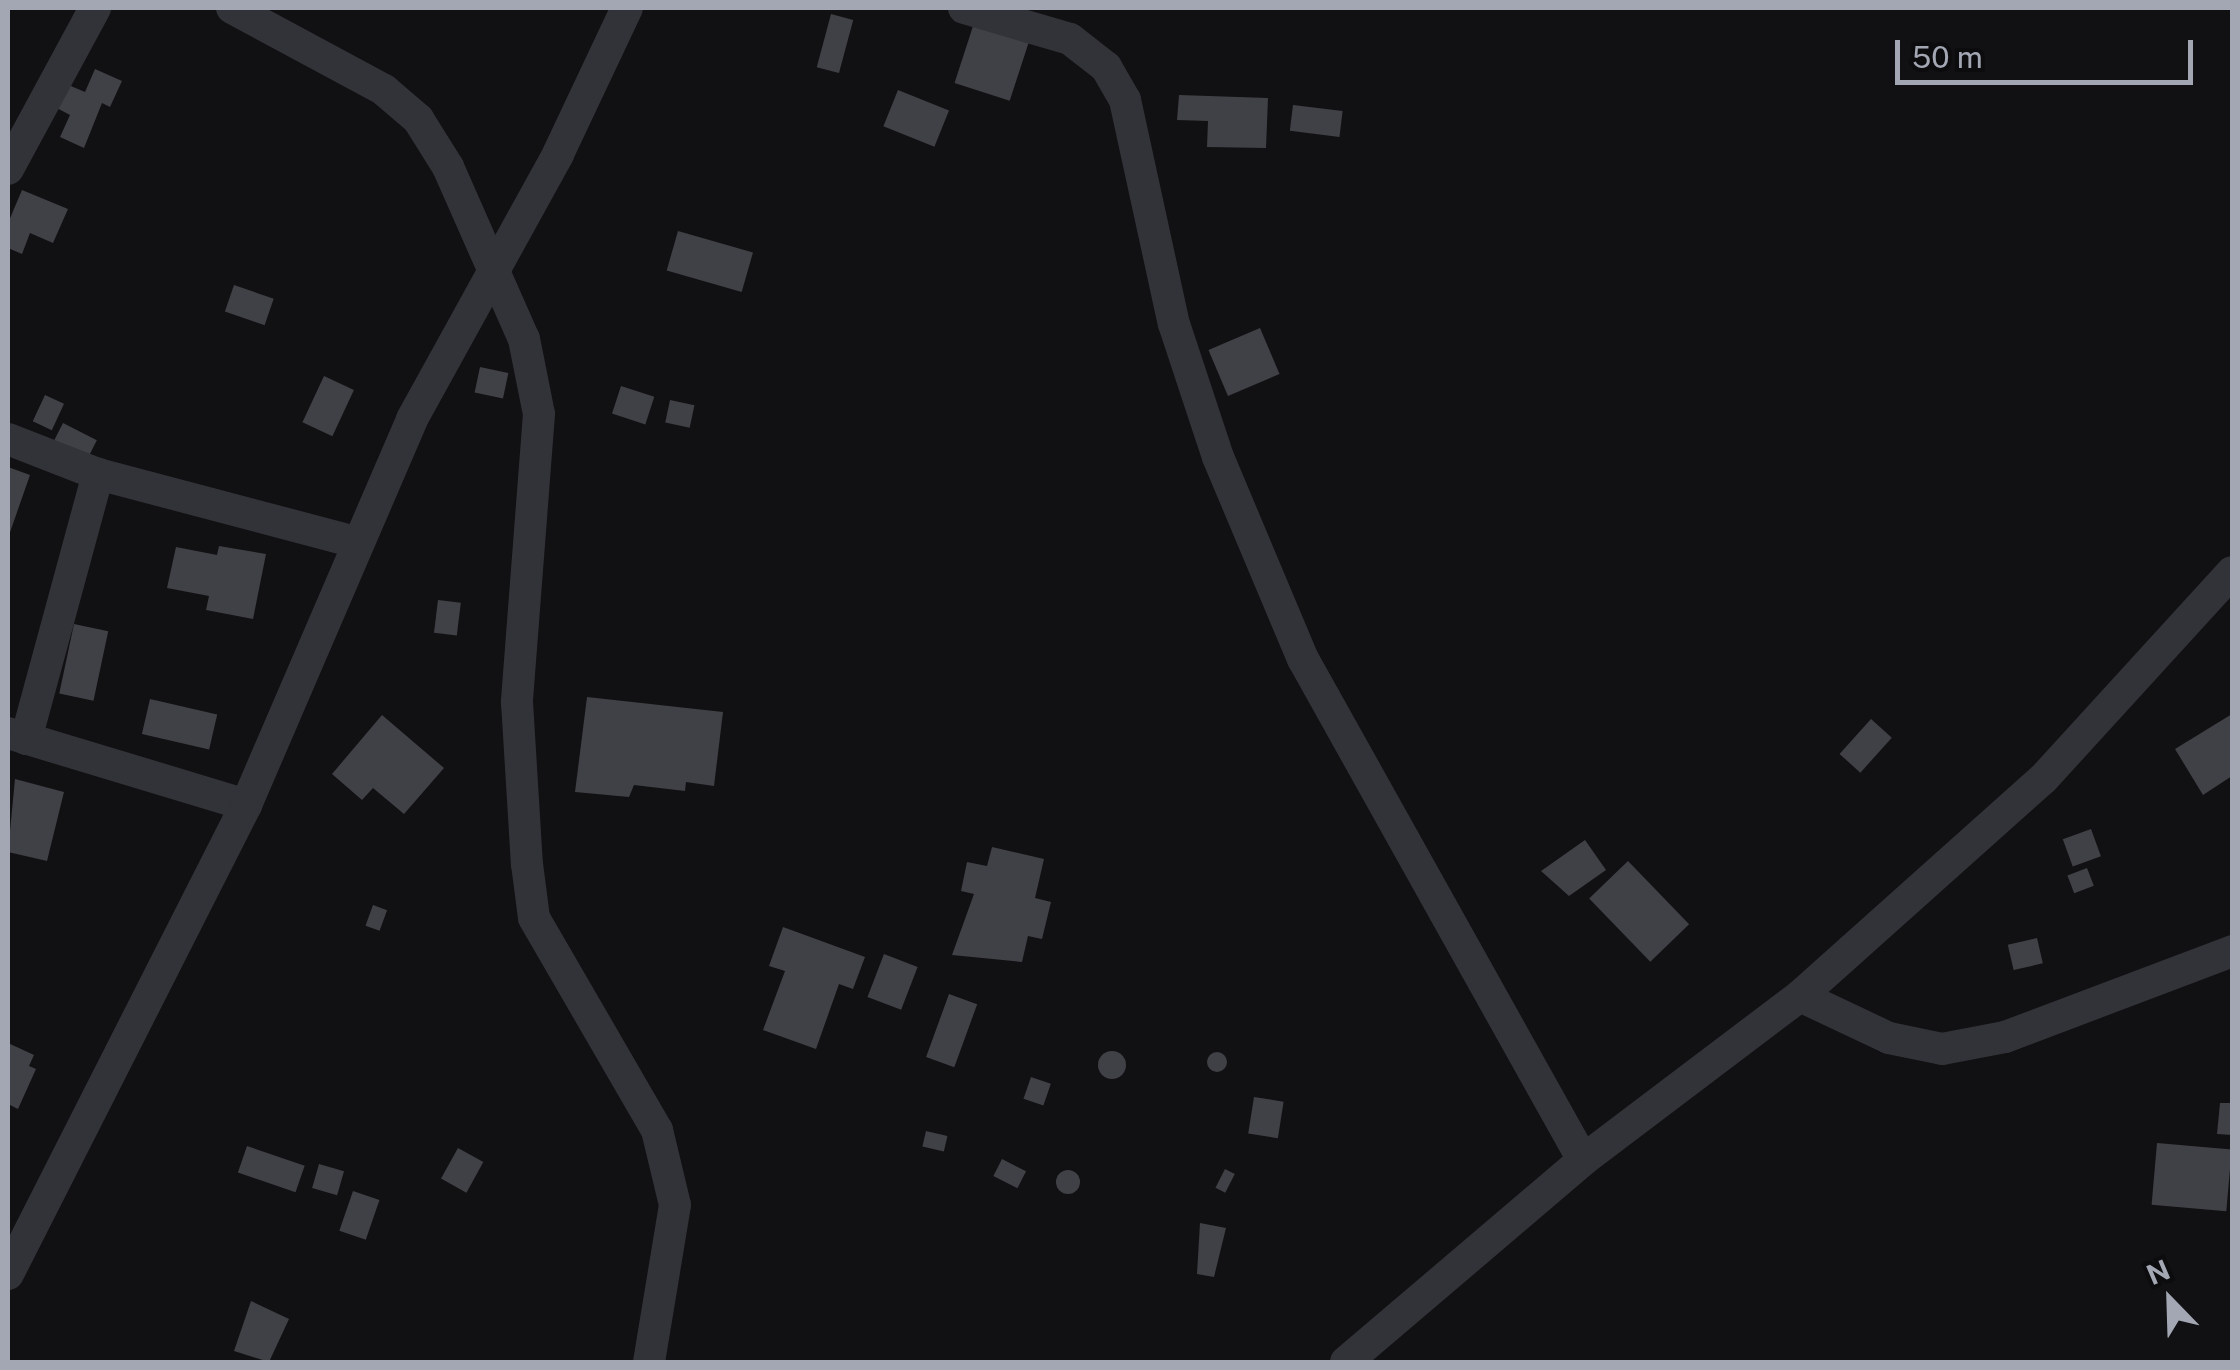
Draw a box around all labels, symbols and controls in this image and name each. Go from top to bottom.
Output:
scale bar [1900,20,2198,82]
text: 50 m [1912,39,1983,75]
north arrow [2120,1250,2220,1350]
text: N [2142,1252,2175,1291]

